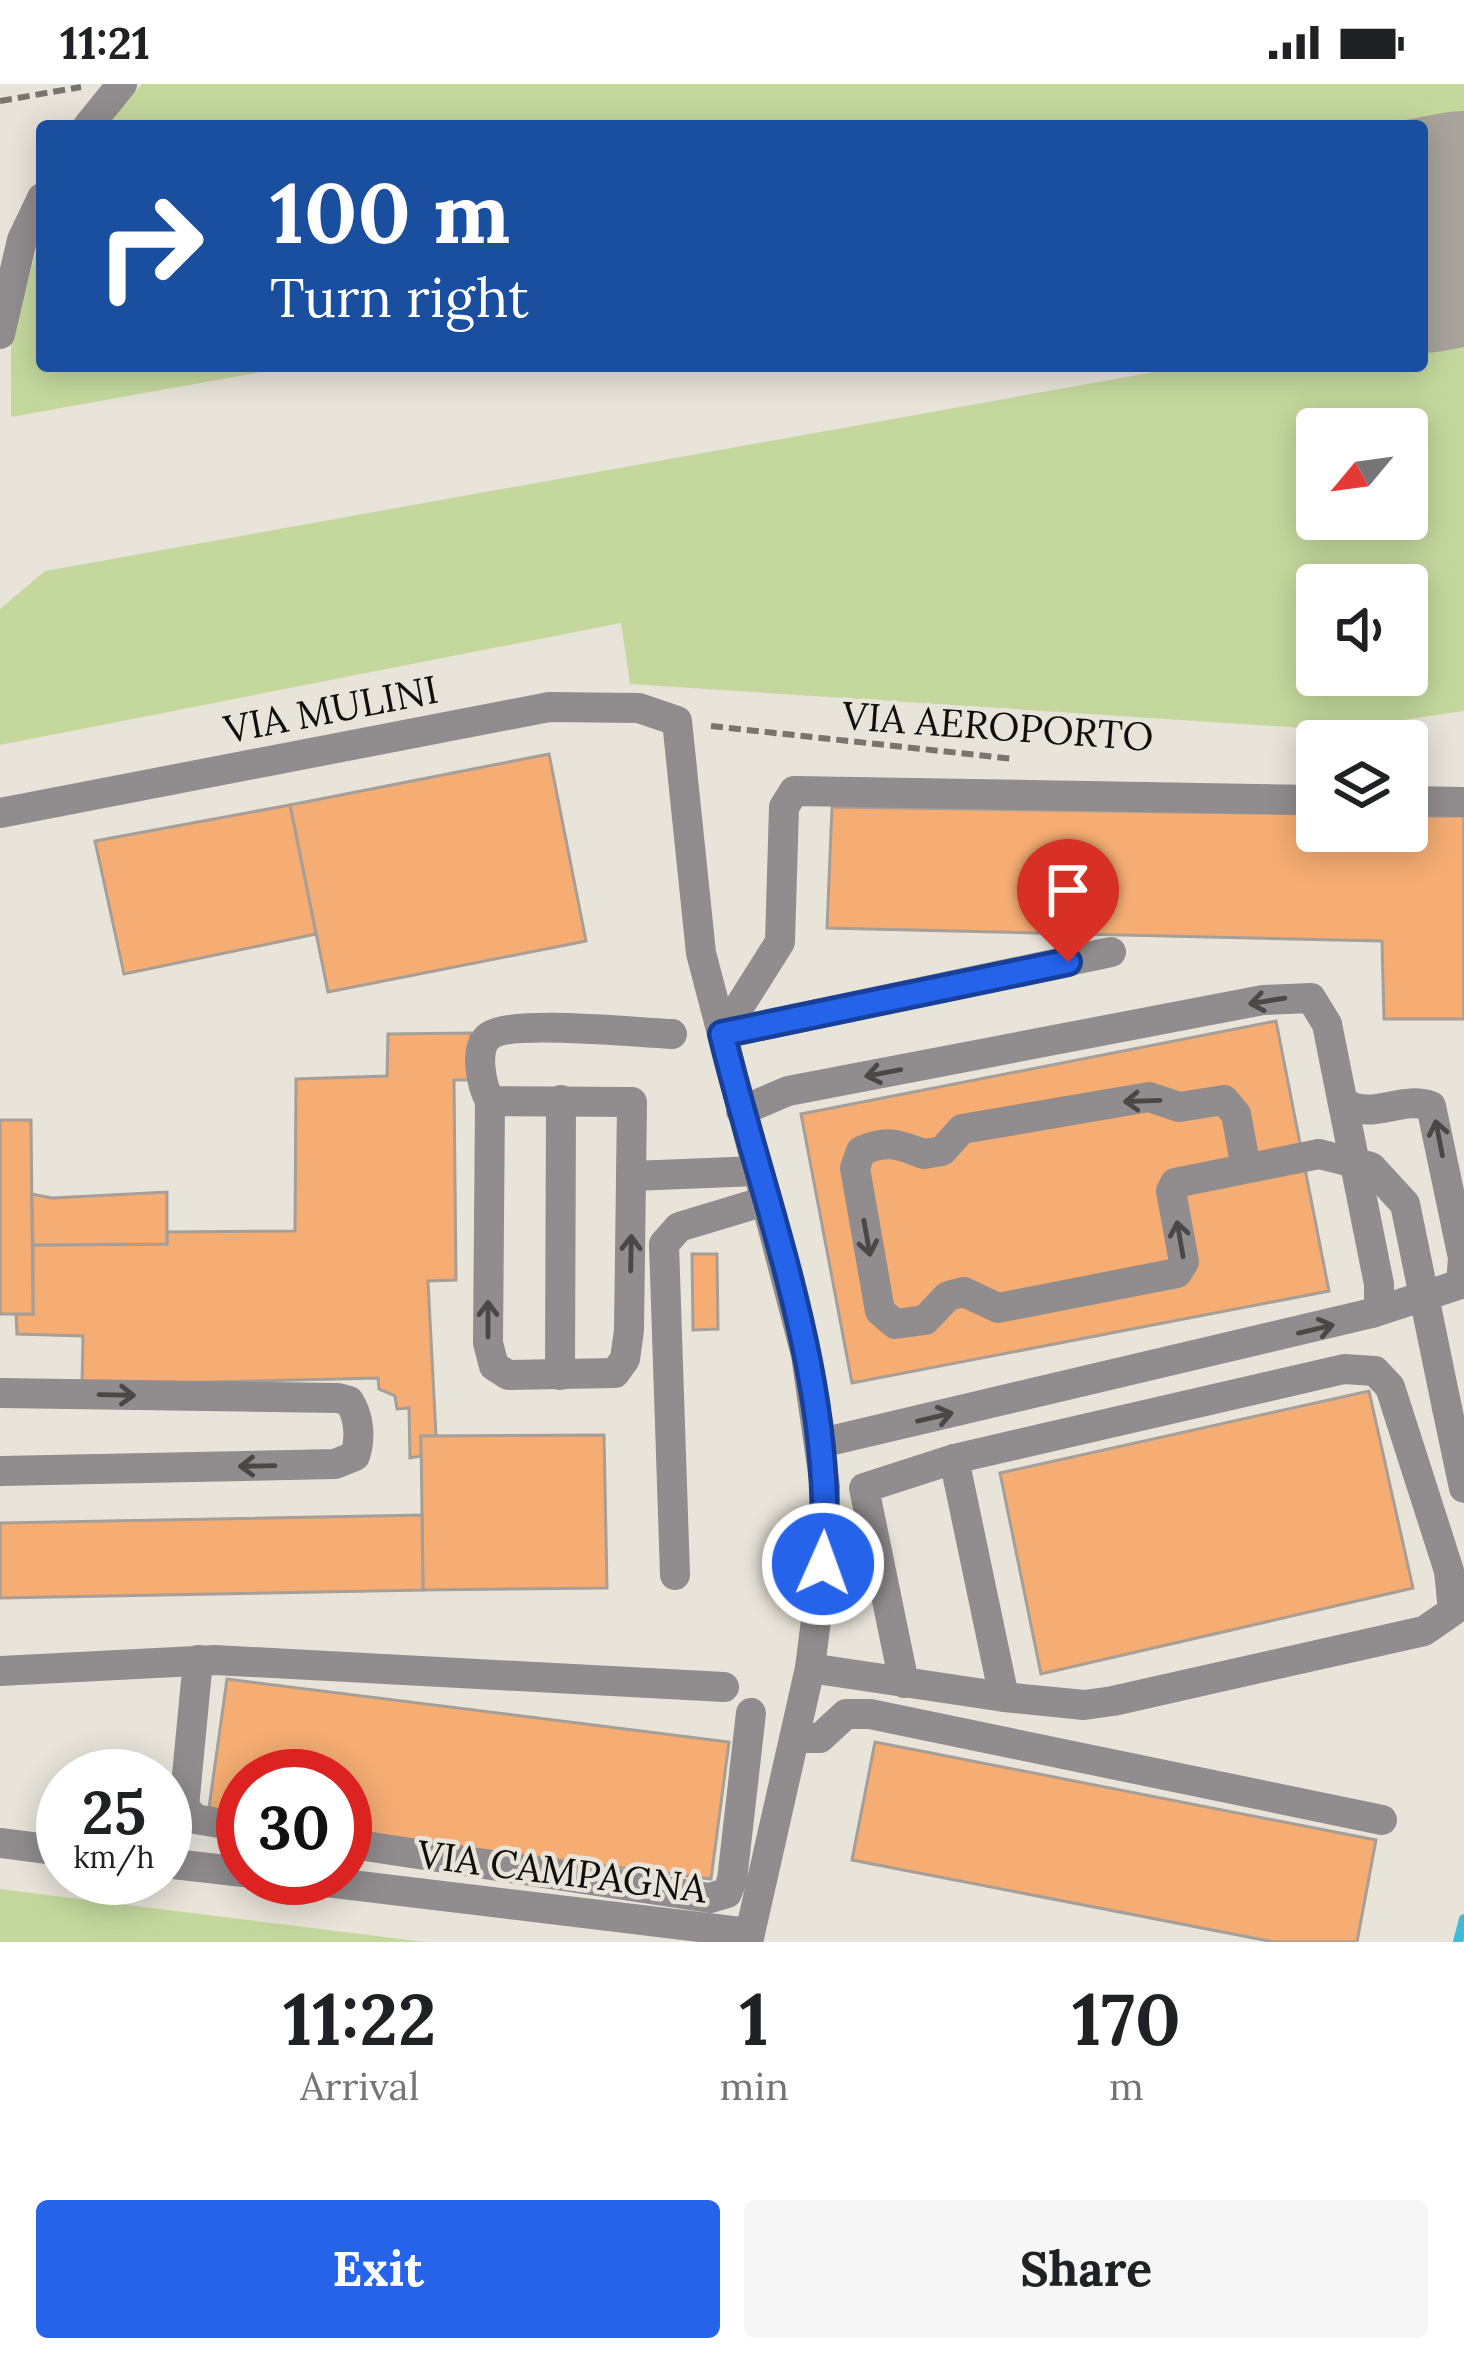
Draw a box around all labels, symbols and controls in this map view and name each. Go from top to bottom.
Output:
text: 11:21 [60,14,150,71]
text: 100 m [270,158,510,266]
icon: right [72,168,228,324]
text: Turn right [270,263,529,332]
north arrow [1296,408,1428,540]
map controls [1296,408,1428,852]
button: sound [1296,564,1428,696]
street label: VIA MULINI [219,664,442,754]
street label: VIA AEROPORTO [840,690,1155,762]
button: layers [1296,720,1428,852]
pin [1017,839,1119,962]
icon: arrive [1035,857,1101,923]
one-way arrow [1248,990,1287,1013]
one-way arrow [865,1063,904,1085]
one-way arrow [1123,1090,1162,1113]
one-way arrow [1427,1119,1449,1158]
one-way arrow [857,1218,880,1257]
one-way arrow [1168,1221,1191,1260]
one-way arrow [619,1234,642,1273]
one-way arrow [477,1300,499,1339]
one-way arrow [1296,1317,1334,1340]
one-way arrow [97,1383,136,1406]
one-way arrow [916,1405,954,1427]
one-way arrow [238,1454,277,1477]
position arrow [760,1501,886,1627]
speed limit sign: 30 [216,1749,372,1905]
text: 25 [82,1774,146,1850]
street label: VIA CAMPAGNA [414,1828,710,1914]
text: km/h [73,1838,155,1876]
text: 11:22 [283,1973,436,2065]
text: 1 [740,1973,769,2065]
text: 170 [1072,1973,1181,2065]
text: Arrival [300,2061,419,2111]
text: min [719,2061,789,2111]
text: m [1109,2061,1144,2111]
button: Exit [36,2200,720,2338]
button: Share [744,2200,1428,2338]

